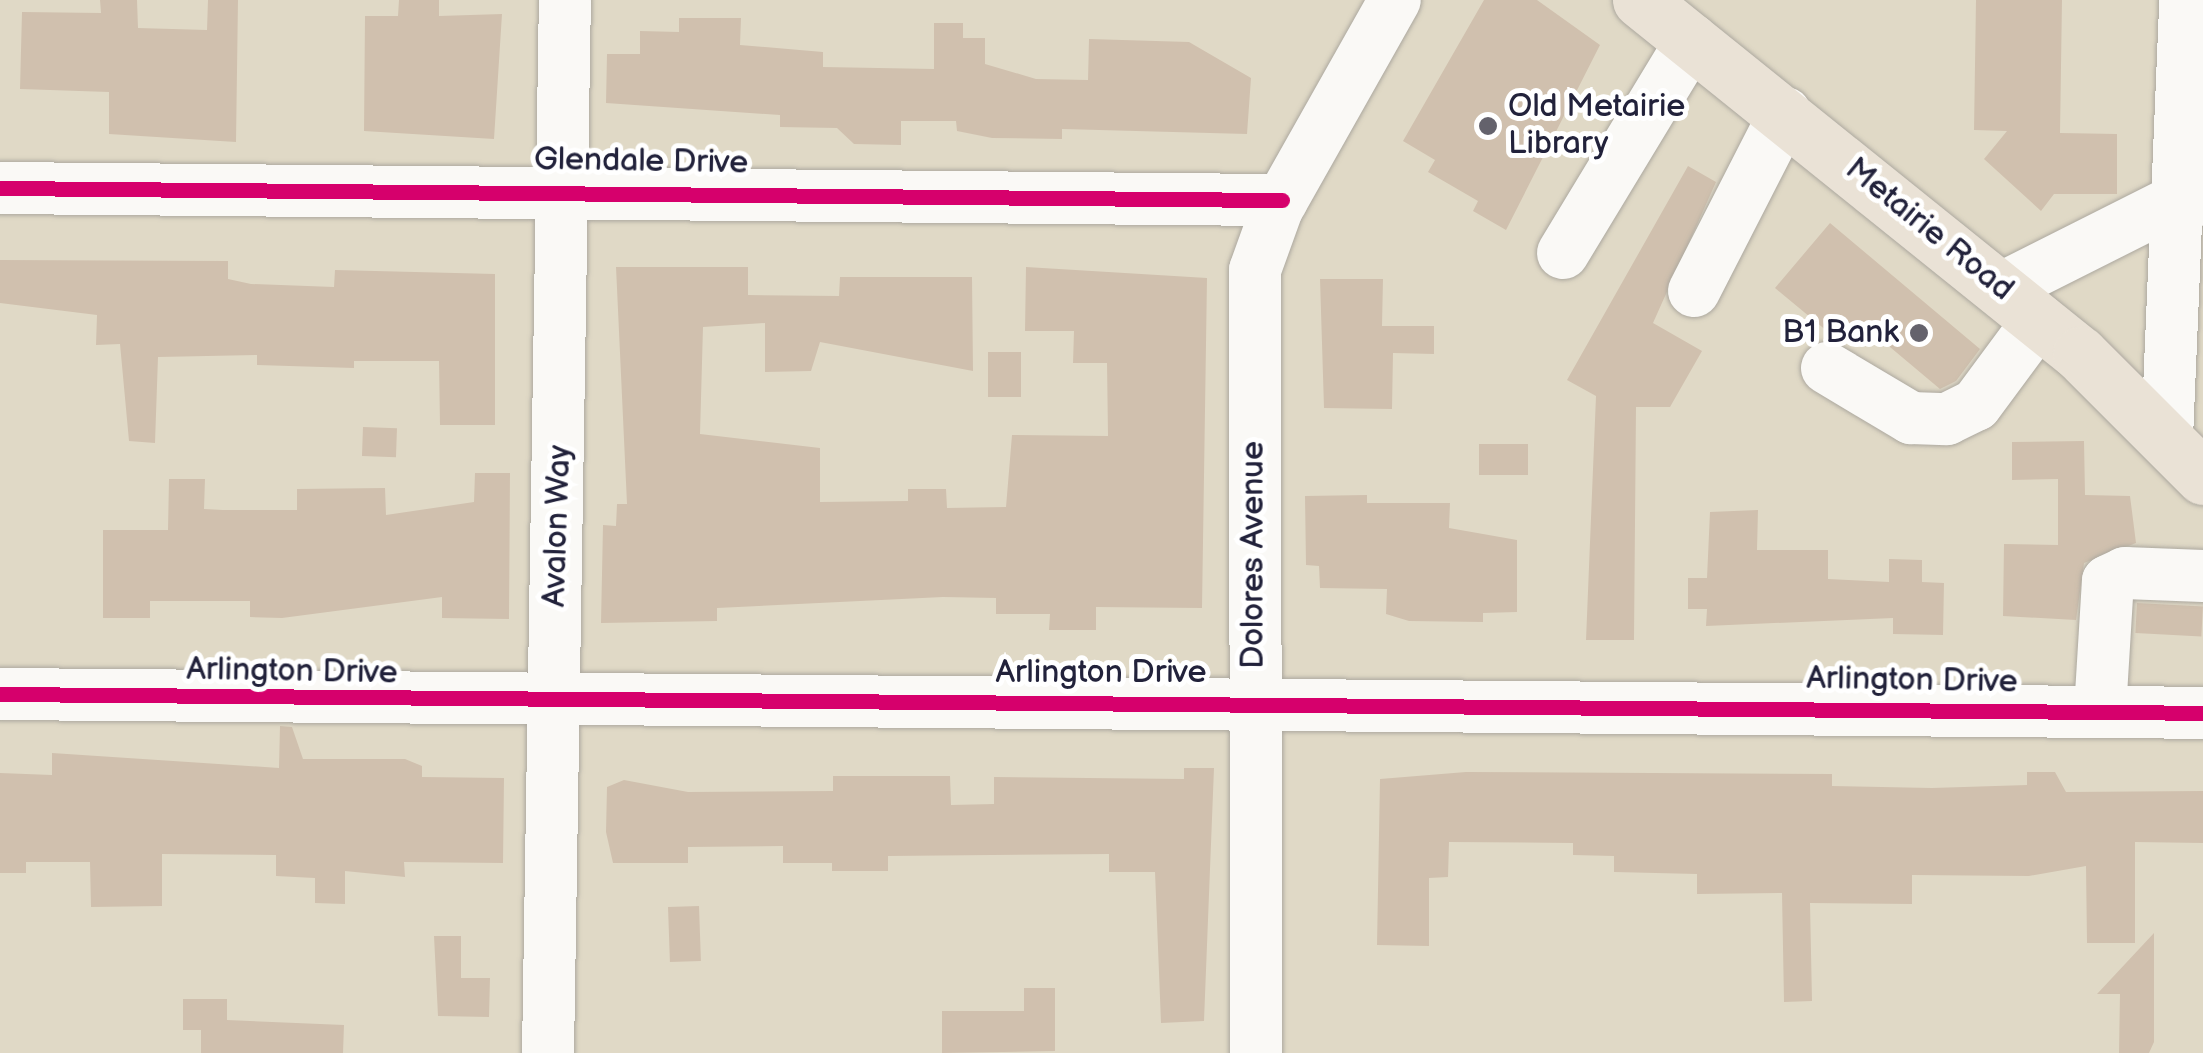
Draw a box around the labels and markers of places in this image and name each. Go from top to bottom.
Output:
place label: Old Metairie Library [1508,89,1685,164]
marker: Old Metairie Library [1477,115,1499,137]
place label: B1 Bank [1782,314,1899,352]
marker: B1 Bank [1908,322,1930,344]

